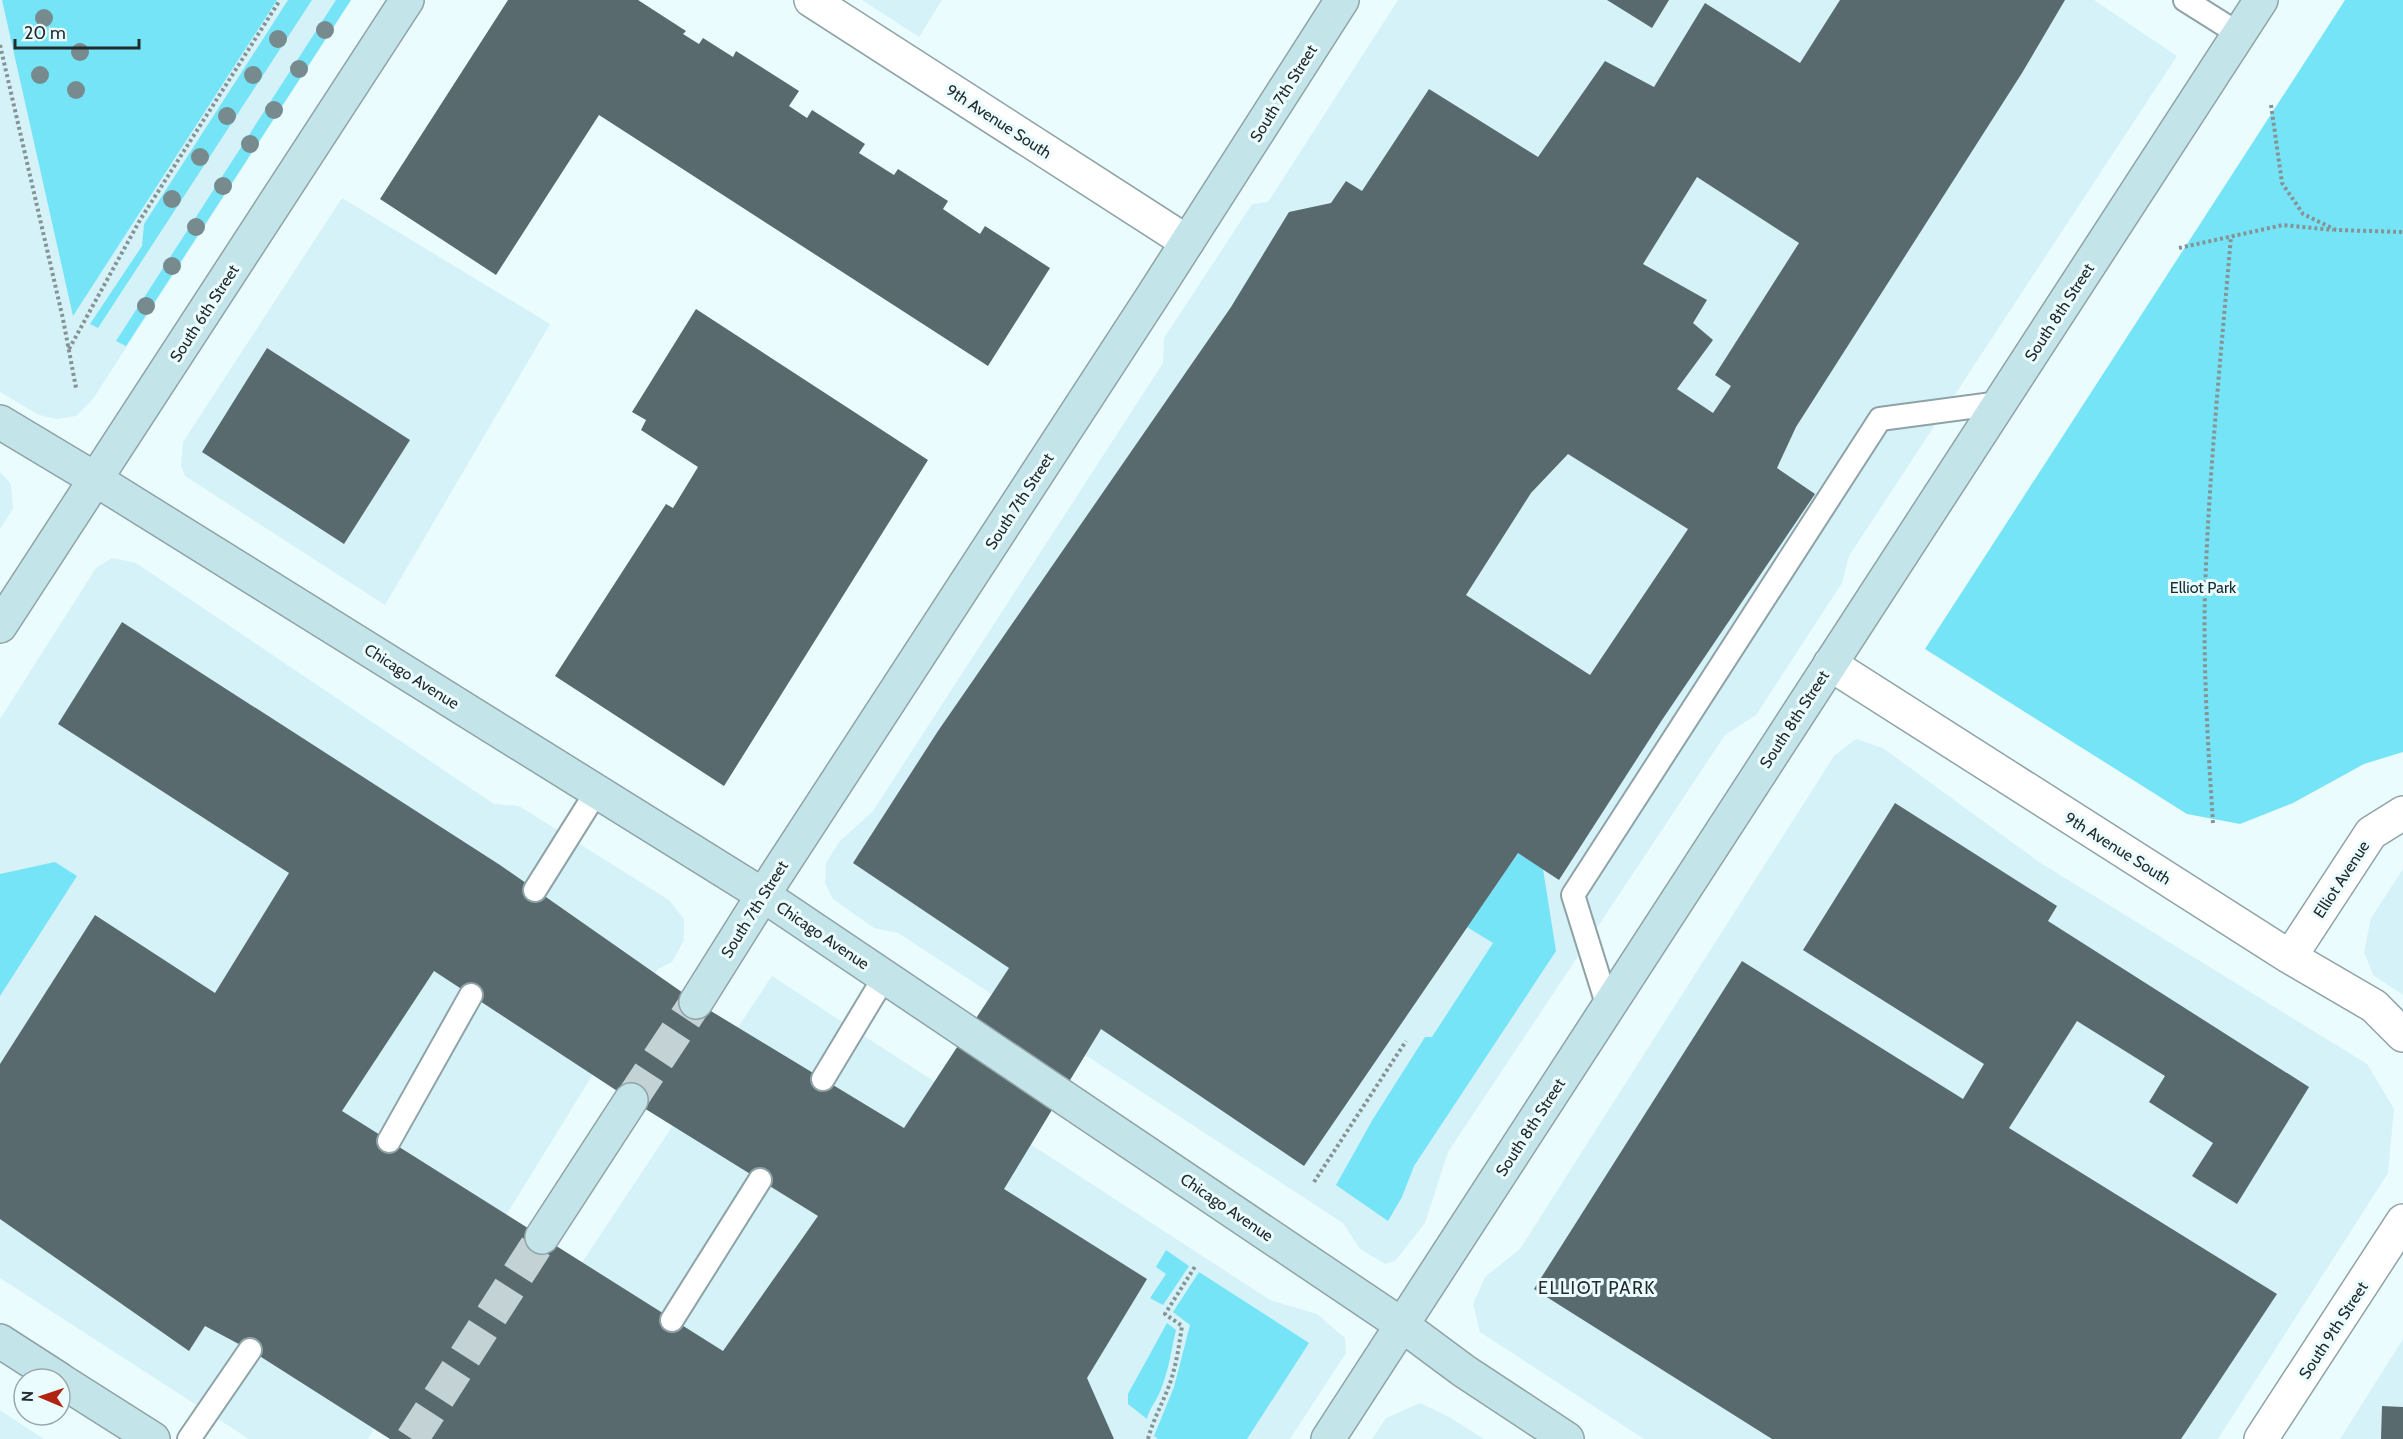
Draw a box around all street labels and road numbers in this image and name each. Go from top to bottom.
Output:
street label: South 7th Street [1246,41,1321,145]
street label: 9th Avenue South [943,80,1055,163]
street label: South 8th Street [2021,259,2098,365]
street label: South 6th Street [166,261,243,365]
street label: South 7th Street [981,449,1058,553]
street label: Chicago Avenue [361,640,463,713]
street label: South 8th Street [1756,666,1833,772]
street label: 9th Avenue South [2061,808,2174,889]
street label: Elliot Avenue [2309,837,2373,921]
street label: South 7th Street [717,857,792,961]
street label: Chicago Avenue [773,897,873,973]
street label: South 8th Street [1492,1074,1569,1180]
street label: Chicago Avenue [1177,1169,1277,1245]
street label: South 9th Street [2295,1278,2372,1382]

